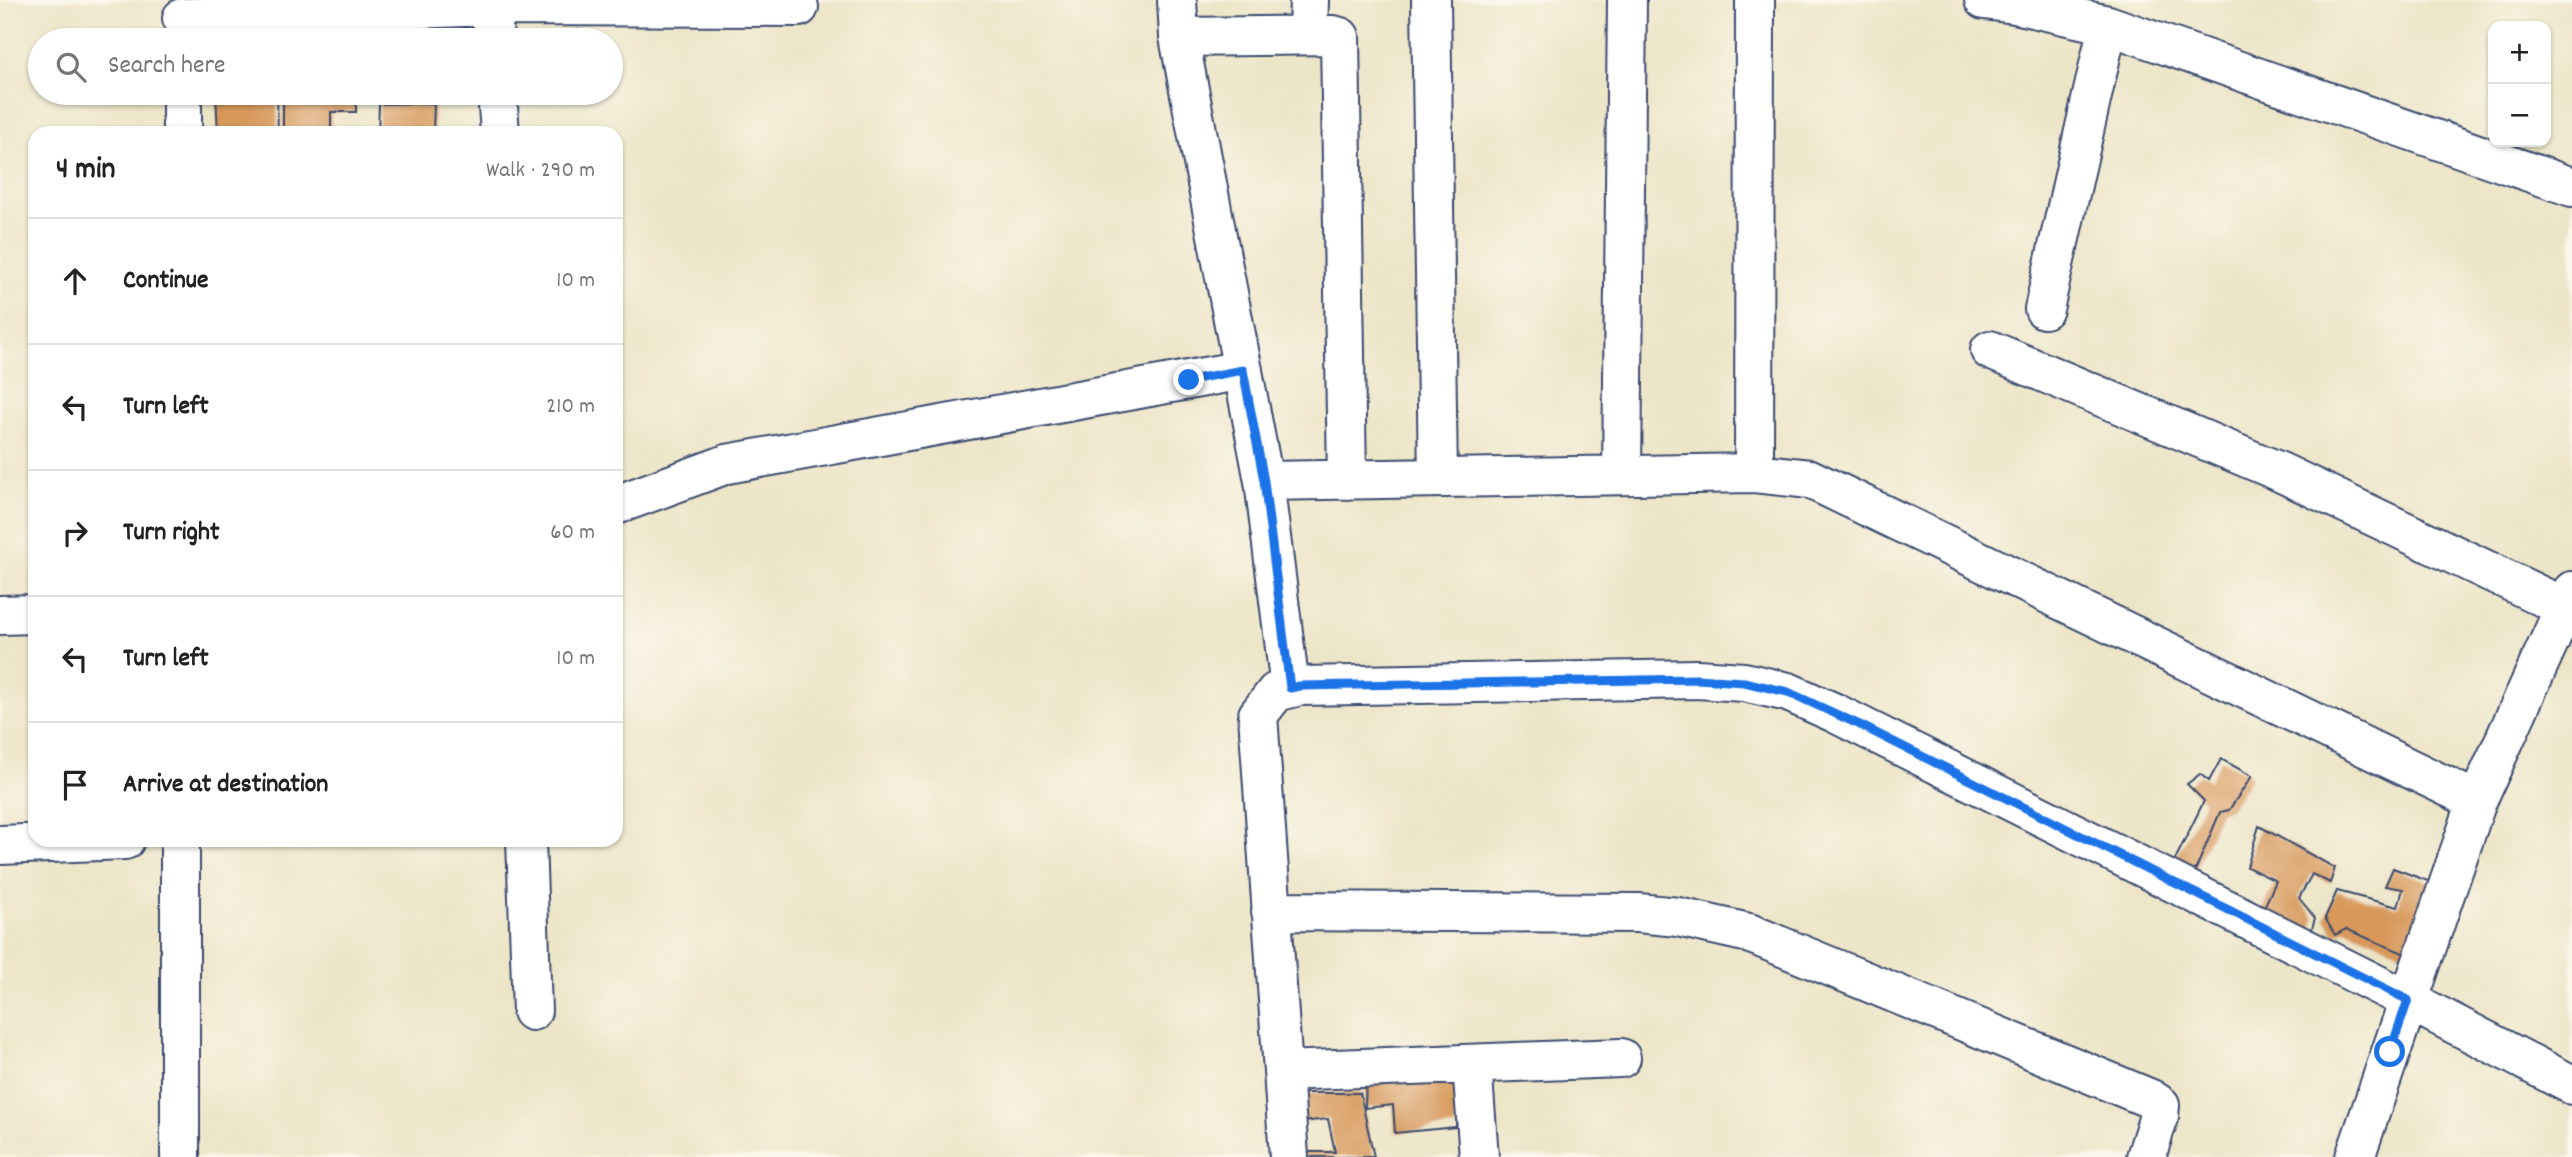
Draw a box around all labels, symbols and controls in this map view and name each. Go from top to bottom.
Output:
map controls [2488,21,2551,147]
button: + [2488,21,2551,84]
search box [28,28,623,105]
icon: search [52,48,90,86]
text: Search here [108,48,226,85]
button: − [2488,84,2551,147]
text: 4 min [56,150,115,193]
text: Walk · 290 m [486,155,595,188]
icon: ahead [56,262,94,300]
text: Continue [123,263,208,300]
text: 10 m [556,265,595,298]
route end [1173,364,1204,395]
icon: left [56,388,94,426]
text: Turn left [123,389,209,426]
text: 210 m [546,391,595,424]
icon: right [56,514,94,552]
text: Turn right [123,515,220,552]
text: 60 m [550,517,595,550]
icon: left [56,640,94,678]
text: Turn left [123,641,209,678]
text: 10 m [556,643,595,676]
icon: arrive [56,766,94,804]
text: Arrive at destination [123,767,328,804]
route start [2374,1036,2405,1067]

